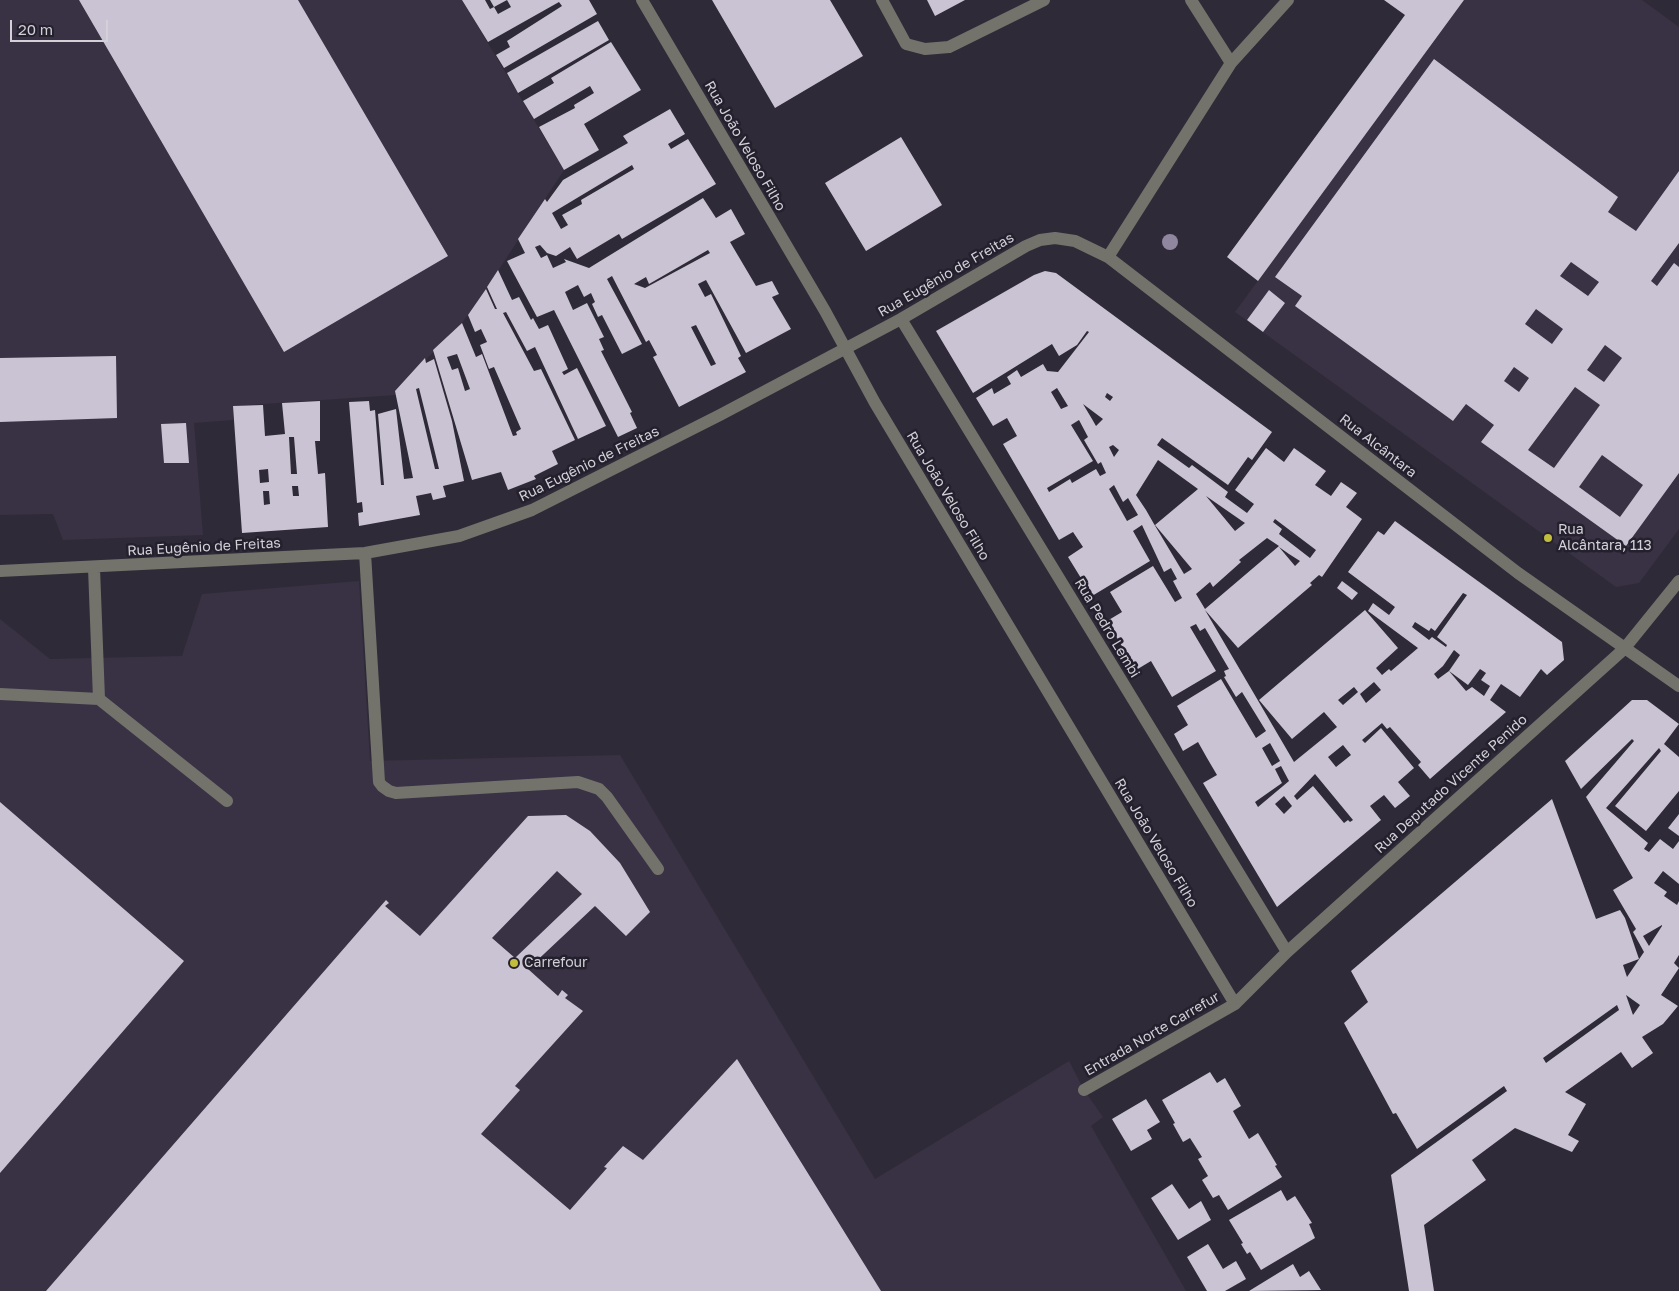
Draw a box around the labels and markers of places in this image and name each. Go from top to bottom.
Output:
place label: Rua Alcântara, 113 [1558,522,1652,554]
marker: Rua Alcântara, 113 [1542,532,1554,544]
place label: Carrefour [524,955,587,971]
marker: Carrefour [508,957,520,969]

